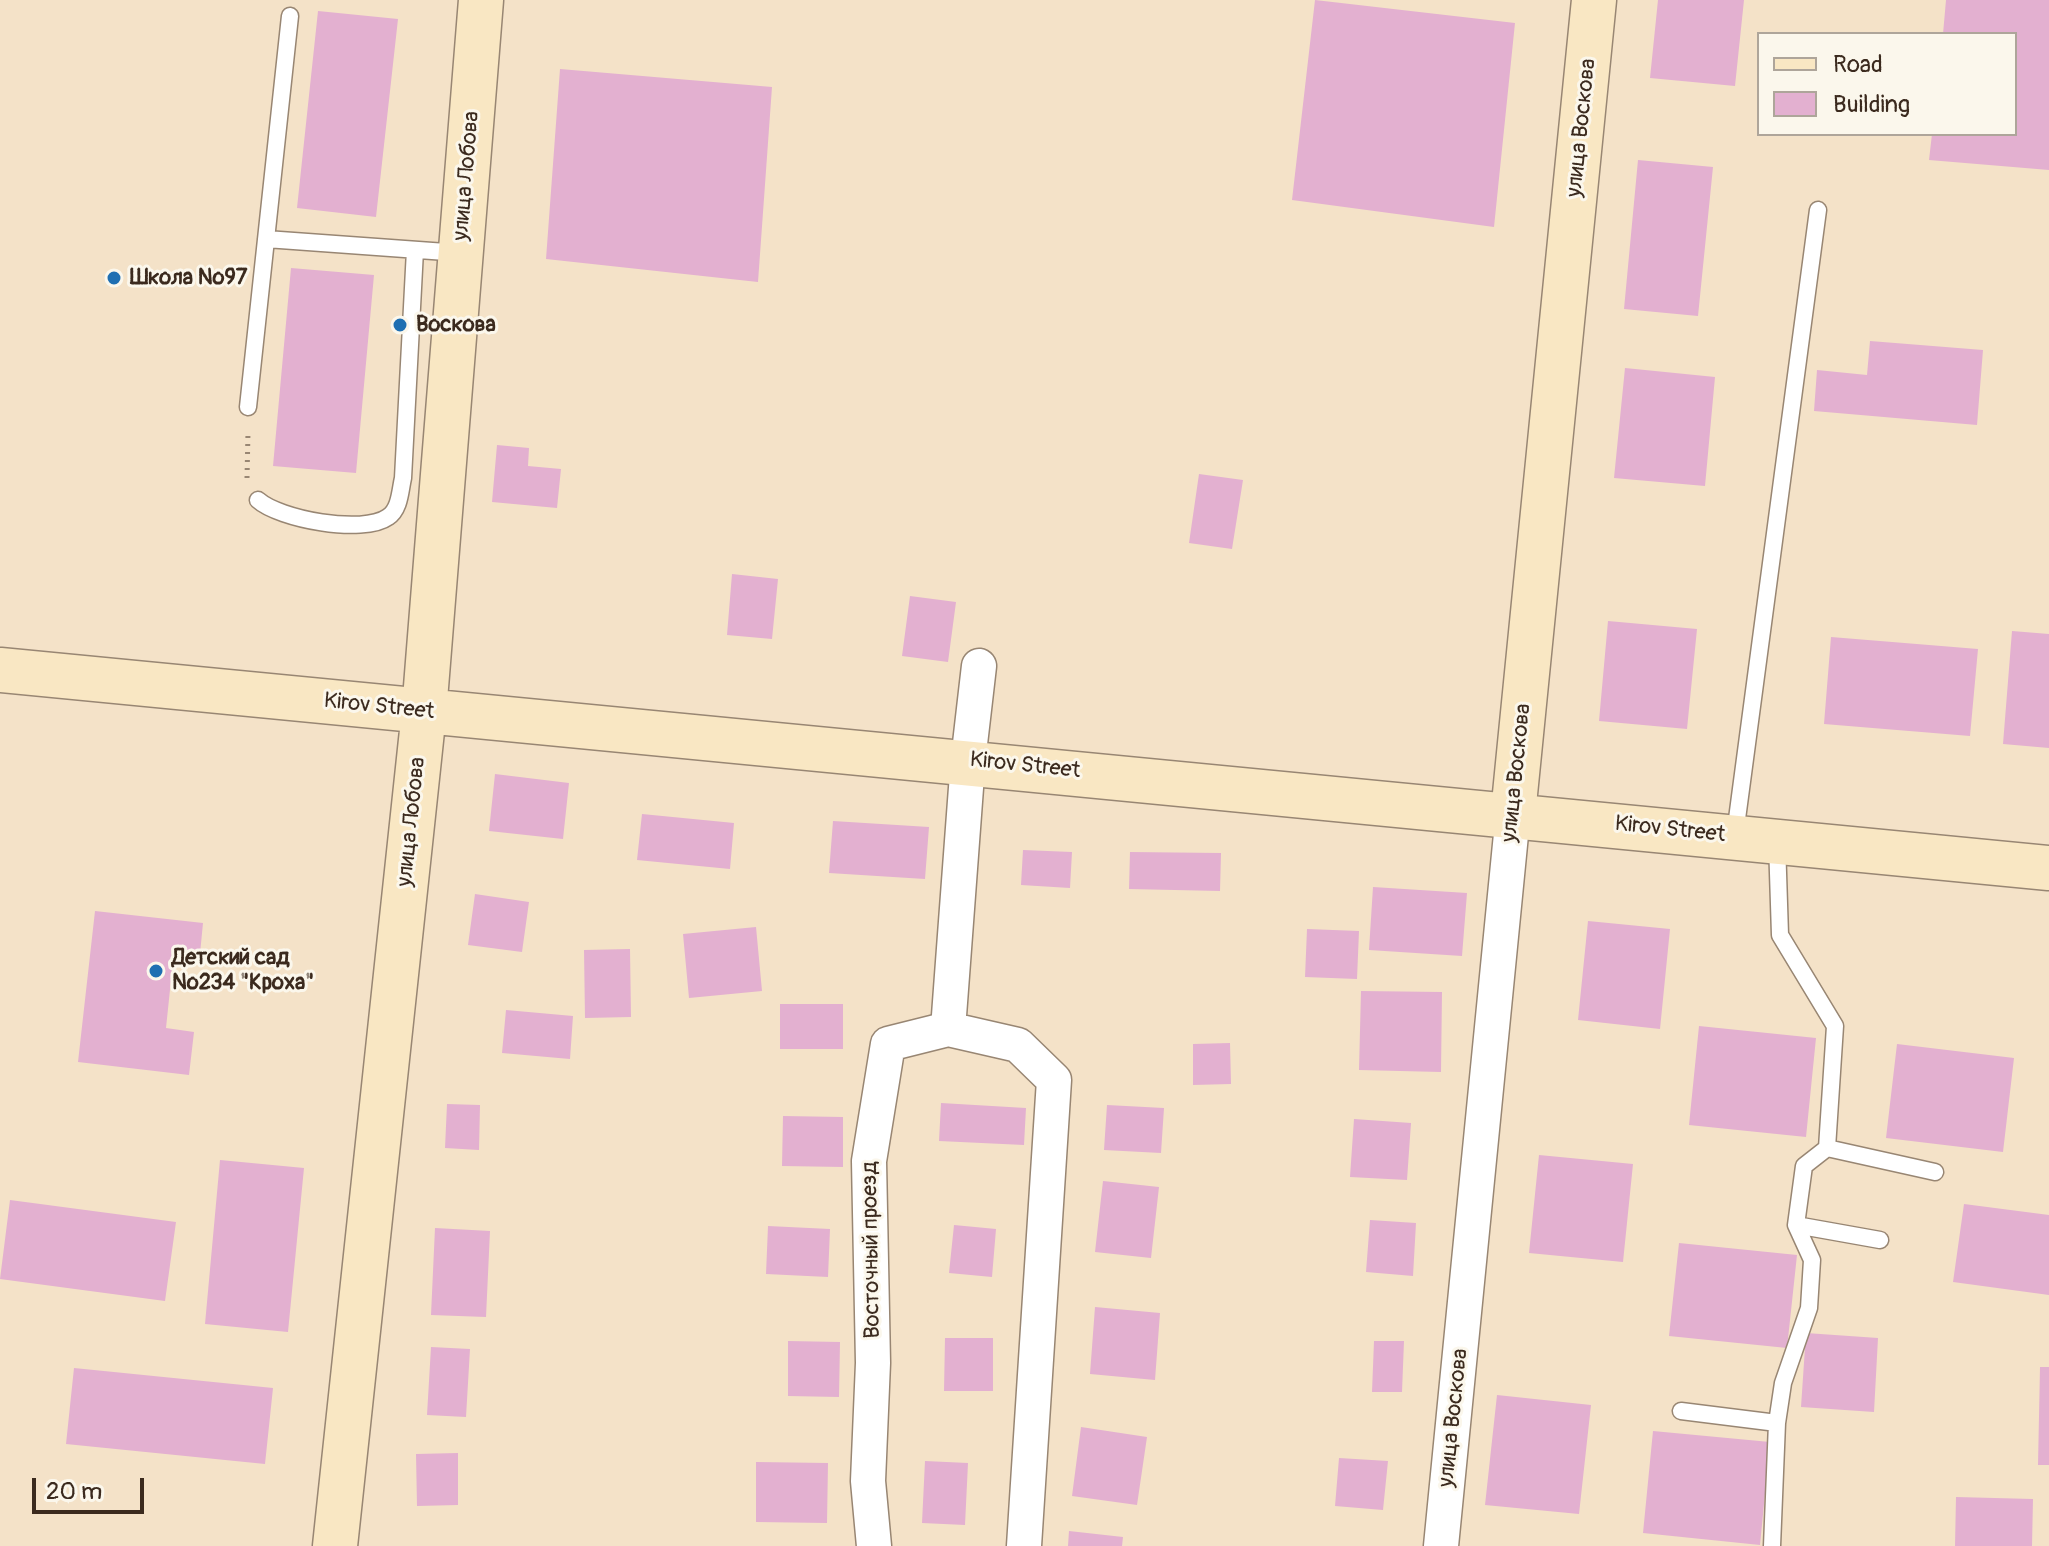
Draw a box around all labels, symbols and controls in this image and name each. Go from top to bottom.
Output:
legend [1757,32,2017,136]
text: Road [1833,50,1883,79]
street label: улица Воскова [1562,57,1602,199]
text: Building [1833,90,1910,119]
street label: улица Лобова [448,110,486,242]
place label: Школа №97 [130,265,247,291]
marker: Школа №97 [105,269,123,287]
place label: Воскова [416,312,496,338]
marker: Воскова [391,316,409,334]
street label: Kirov Street [323,688,435,726]
street label: улица Воскова [1497,702,1537,844]
street label: Kirov Street [969,747,1081,785]
street label: улица Лобова [392,756,432,888]
street label: Kirov Street [1614,811,1726,849]
place label: Детский сад №234 "Кроха" [172,945,314,996]
marker: Детский сад №234 "Кроха" [147,962,165,980]
street label: Восточный проезд [857,1161,887,1339]
street label: улица Воскова [1434,1347,1474,1489]
scale bar [36,1462,148,1512]
text: 20 m [46,1477,102,1506]

